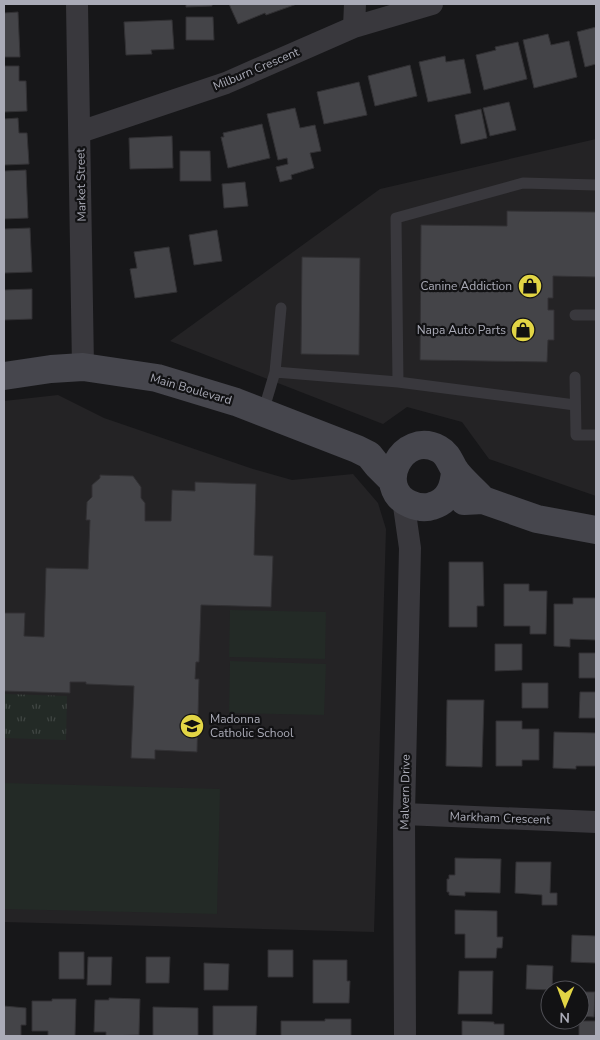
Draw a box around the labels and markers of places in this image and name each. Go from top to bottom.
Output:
shop icon: Canine Addiction [517,273,543,299]
place label: Canine Addiction [420,278,512,294]
shop icon: Napa Auto Parts [510,317,536,343]
place label: Napa Auto Parts [417,322,506,338]
place label: Madonna Catholic School [210,711,294,741]
school or university icon: Madonna Catholic School [179,713,205,739]

